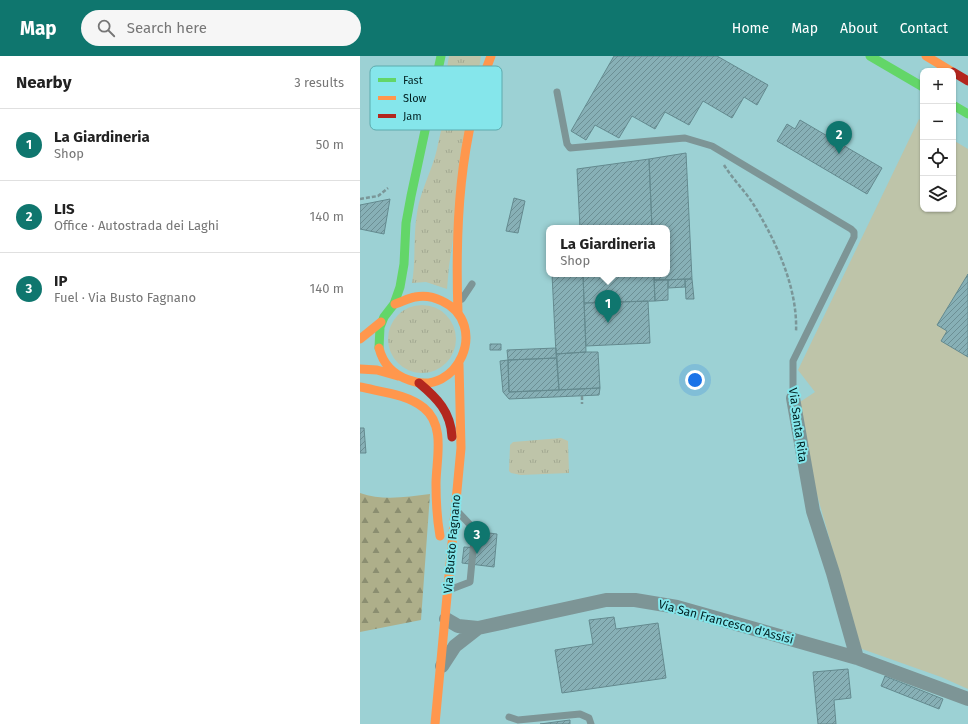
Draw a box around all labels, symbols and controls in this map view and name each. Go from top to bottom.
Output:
search box [81,10,361,46]
text: Map [20,17,57,40]
icon: search [95,17,117,39]
text: Search here [127,19,207,37]
text: Home [732,20,769,37]
text: Map [791,20,818,37]
text: About [840,20,878,37]
text: Contact [900,20,948,37]
legend [370,66,502,130]
map controls [920,68,956,212]
button: + [920,68,956,104]
text: Nearby [16,72,71,93]
text: Fast [403,74,423,87]
text: 3 results [294,75,344,90]
text: Slow [403,92,427,105]
button: − [920,104,956,140]
text: Jam [403,110,422,123]
pin: 2 [826,121,852,154]
text: La Giardineria [54,128,150,146]
text: 1 [26,137,32,152]
text: 50 m [316,137,344,152]
button: locate [920,140,956,176]
text: Shop [54,146,84,161]
button: layers [920,176,956,212]
text: LIS [54,200,75,218]
text: 2 [26,209,32,224]
text: 140 m [310,209,344,224]
text: Office · Autostrada dei Laghi [54,218,219,233]
popup [546,225,670,277]
text: La Giardineria [560,235,656,253]
text: Shop [560,253,590,268]
text: IP [54,272,67,290]
text: 3 [26,281,32,296]
text: 140 m [310,281,344,296]
text: Fuel · Via Busto Fagnano [54,290,196,305]
pin: 1 [595,290,621,323]
your location [685,370,705,390]
street label: Via Santa Rita [786,387,810,463]
street label: Via Busto Fagnano [441,494,463,594]
pin: 3 [464,521,490,554]
street label: Via San Francesco d'Assisi [657,597,795,647]

